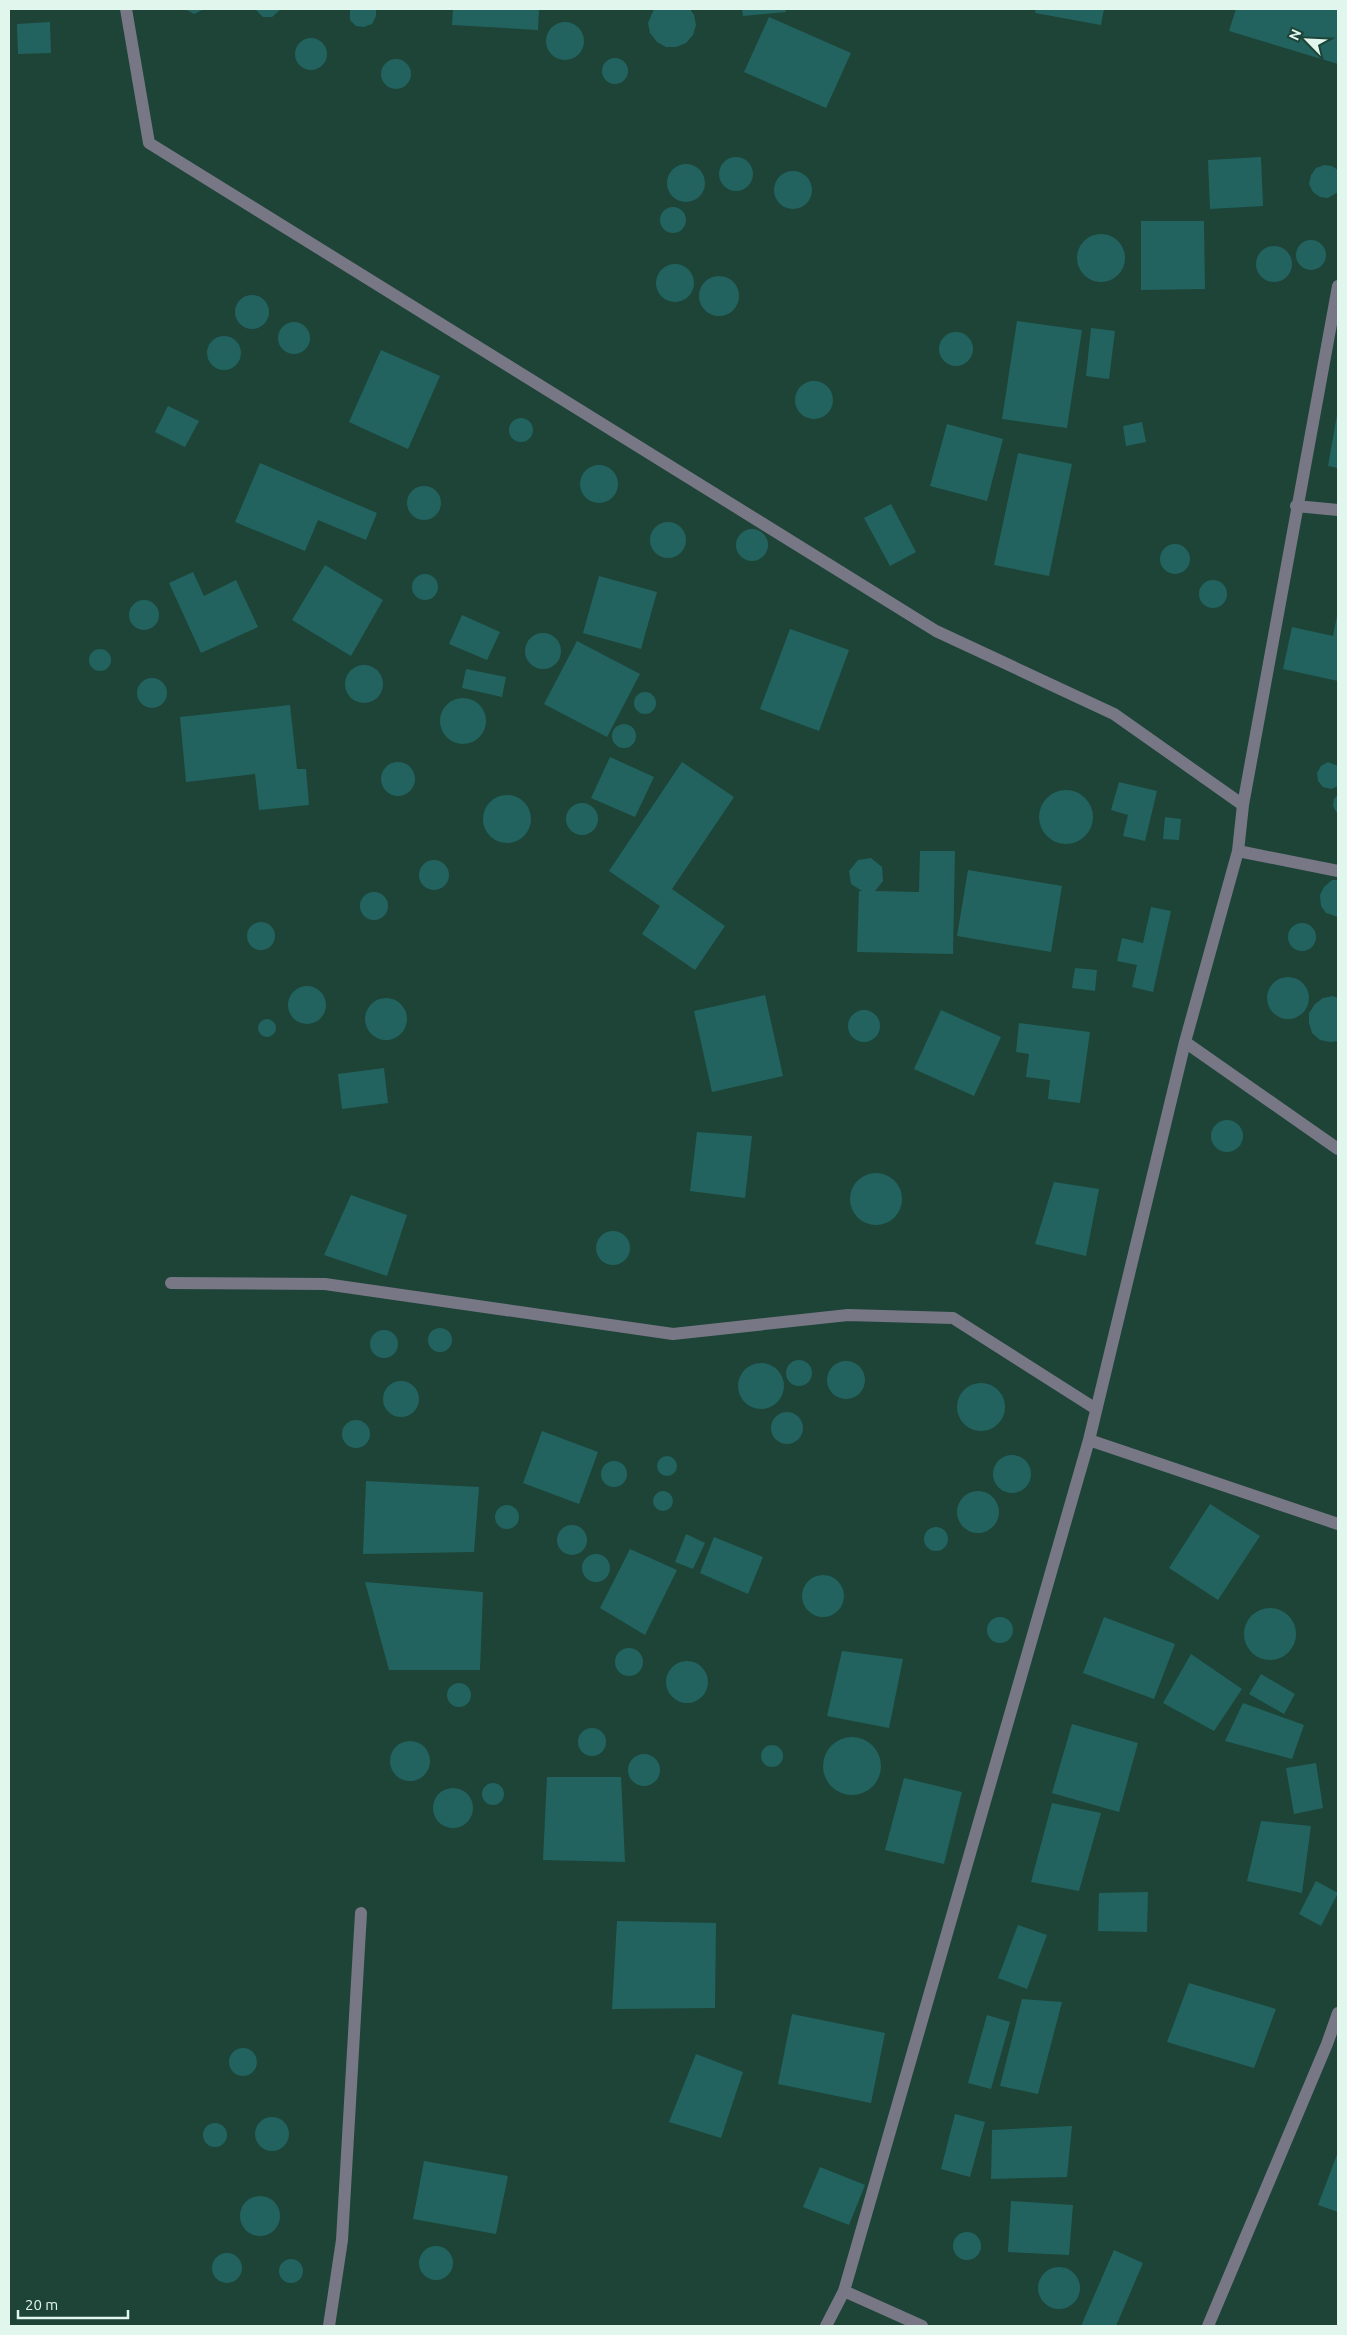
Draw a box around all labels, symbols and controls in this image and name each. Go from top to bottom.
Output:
north arrow [1282,15,1332,65]
text: N [1286,27,1305,43]
scale bar [18,2288,128,2320]
text: 20 m [25,2296,58,2313]

